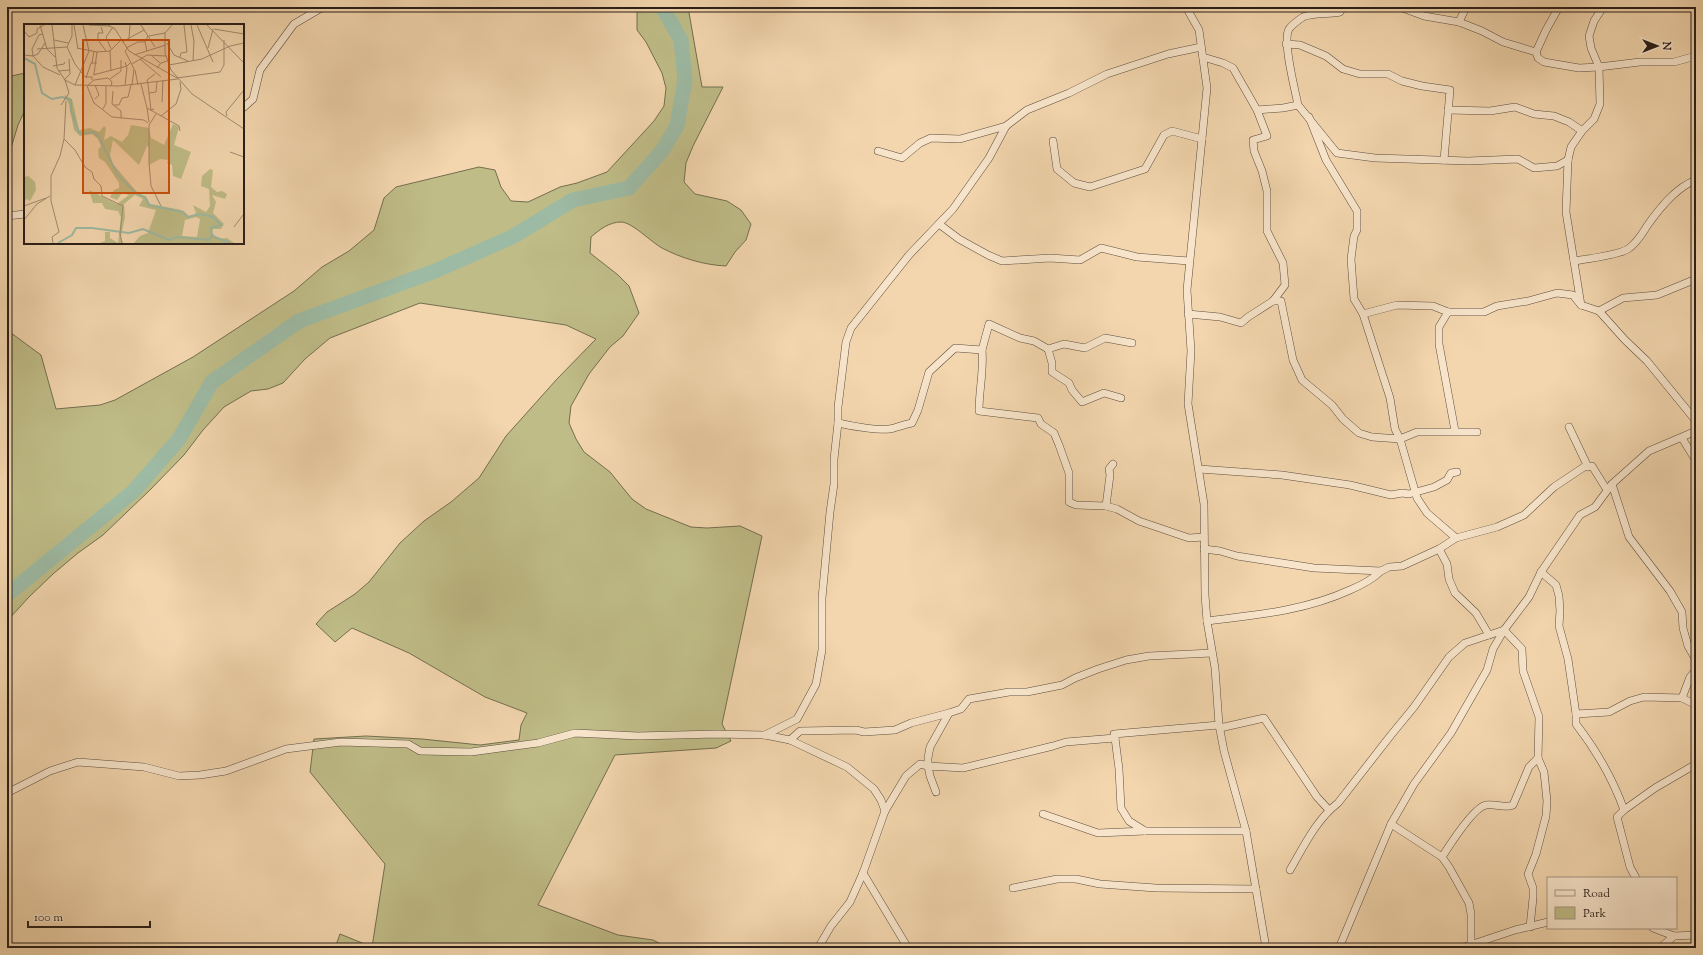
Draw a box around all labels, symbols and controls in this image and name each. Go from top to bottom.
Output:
inset map [24,24,244,244]
north arrow [1637,26,1677,66]
text: N [1658,41,1674,51]
legend [1547,877,1677,929]
text: Road [1583,885,1610,903]
scale bar [28,903,150,929]
text: Park [1583,905,1606,923]
text: 100 m [34,909,63,927]

